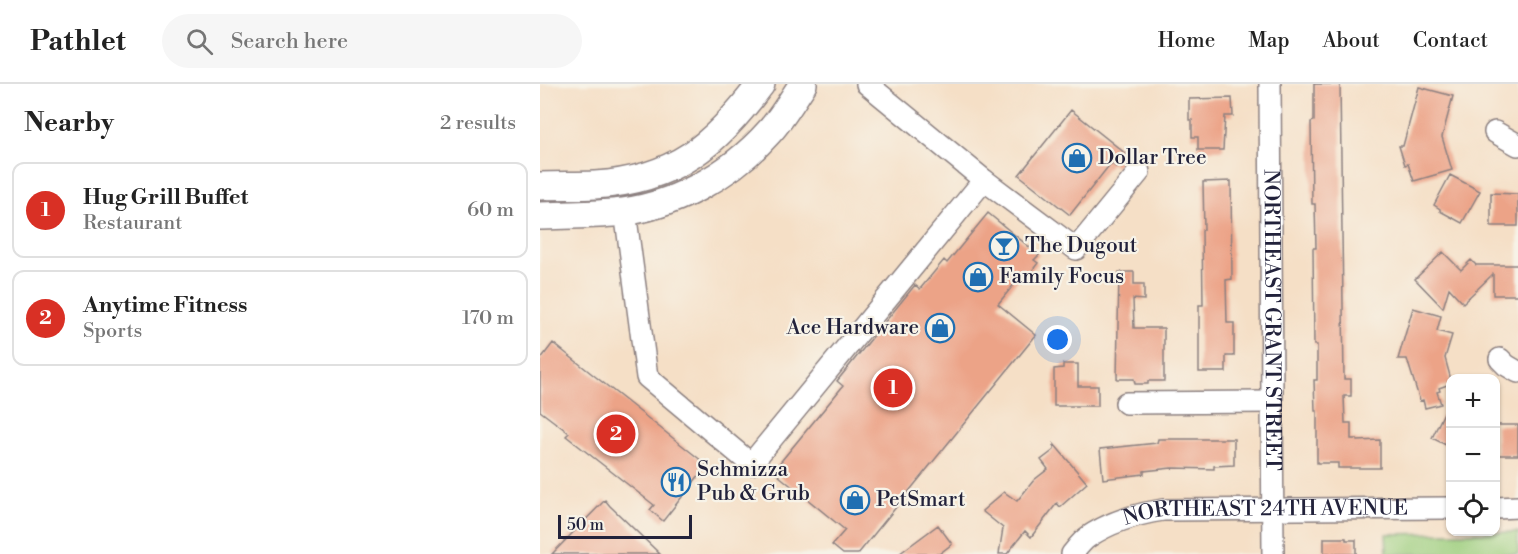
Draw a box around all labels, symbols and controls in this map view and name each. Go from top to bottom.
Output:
search box [162,14,582,68]
text: Pathlet [30,24,126,59]
icon: search [183,25,216,58]
text: Search here [231,28,348,55]
text: Home [1158,28,1215,54]
text: Map [1248,28,1290,54]
text: About [1323,28,1380,54]
text: Contact [1413,28,1488,54]
text: Nearby [24,107,114,139]
text: 2 results [440,111,516,136]
shop icon: Dollar Tree [1061,142,1093,174]
place label: Dollar Tree [1098,145,1207,171]
street label: NORTHEAST GRANT STREET [1258,169,1285,471]
text: Hug Grill Buffet [83,184,248,211]
text: 1 [41,198,50,223]
text: 60 m [467,198,514,223]
text: Restaurant [83,211,182,236]
bar icon: The Dugout [988,230,1020,262]
place label: The Dugout [1025,233,1138,259]
shop icon: Family Focus [962,261,994,293]
place label: Family Focus [999,264,1124,290]
text: Anytime Fitness [83,292,247,319]
text: 2 [39,306,52,331]
text: 170 m [462,306,514,331]
shop icon: Ace Hardware [924,312,956,344]
place label: Ace Hardware [785,315,919,341]
text: Sports [83,319,142,344]
your location [1043,325,1072,354]
pin: 1 [874,366,912,410]
map controls [1446,374,1500,536]
button: + [1446,374,1500,428]
pin: 2 [596,412,636,456]
button: − [1446,428,1500,482]
place label: Schmizza Pub & Grub [697,457,810,507]
restaurant icon: Schmizza Pub & Grub [660,466,692,498]
button: locate [1446,482,1500,536]
shop icon: PetSmart [839,484,871,516]
place label: PetSmart [876,487,966,513]
street label: NORTHEAST 24TH AVENUE [1120,495,1408,532]
scale bar [558,512,692,540]
text: 50 m [567,515,604,535]

